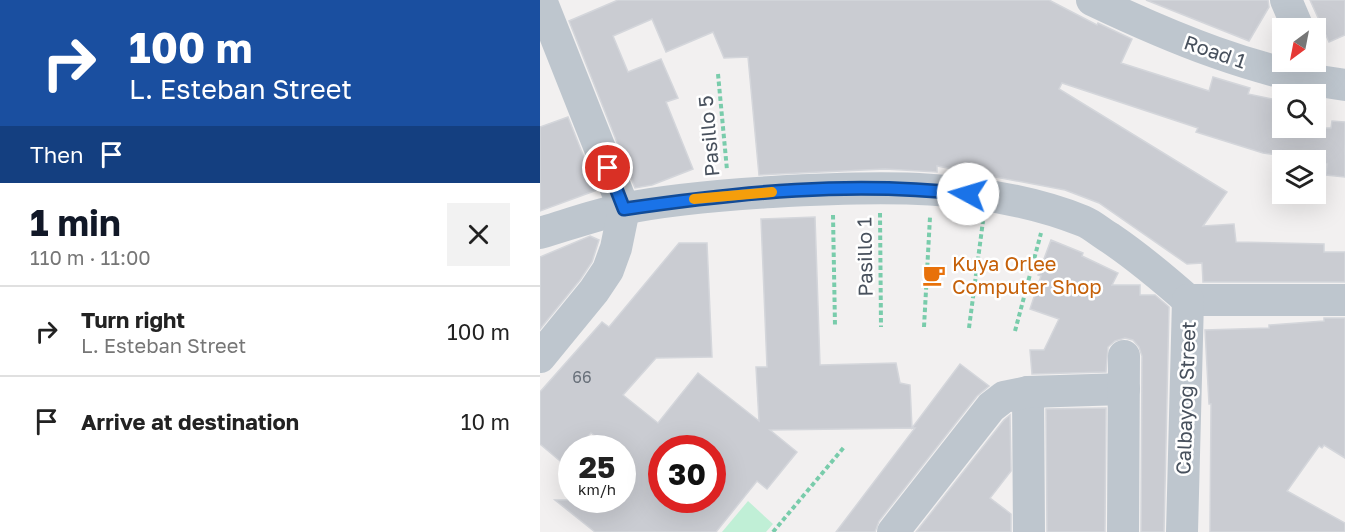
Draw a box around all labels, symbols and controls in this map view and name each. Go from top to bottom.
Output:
north arrow [1272,18,1326,72]
map controls [1272,18,1326,204]
text: 100 m [129,22,252,72]
icon: right [30,24,108,102]
street label: Road 1 [1181,29,1250,73]
text: L. Esteban Street [129,73,352,105]
button: search [1272,84,1326,138]
street label: Pasillo 5 [693,95,724,178]
icon: arrive [95,138,128,171]
text: Then [30,141,83,168]
pin [582,142,633,193]
button: layers [1272,150,1326,204]
icon: arrive [591,151,624,184]
position arrow [936,162,1000,226]
text: 1 min [30,201,121,244]
button: close [447,203,510,266]
street label: Pasillo 1 [851,217,877,297]
text: 110 m · 11:00 [30,245,151,269]
place label: Kuya Orlee Computer Shop [952,251,1102,298]
cafe icon: Kuya Orlee Computer Shop [921,262,947,288]
text: Turn right [81,306,185,333]
icon: right [30,315,63,348]
text: 100 m [447,318,510,345]
street label: Calbayog Street [1170,321,1200,475]
text: L. Esteban Street [81,333,246,357]
house number: 66 [572,367,592,387]
icon: arrive [30,405,63,438]
text: Arrive at destination [81,408,299,435]
text: 10 m [461,408,510,435]
speed limit sign: 30 [648,435,726,513]
text: 25 [579,449,615,485]
text: km/h [578,480,616,498]

